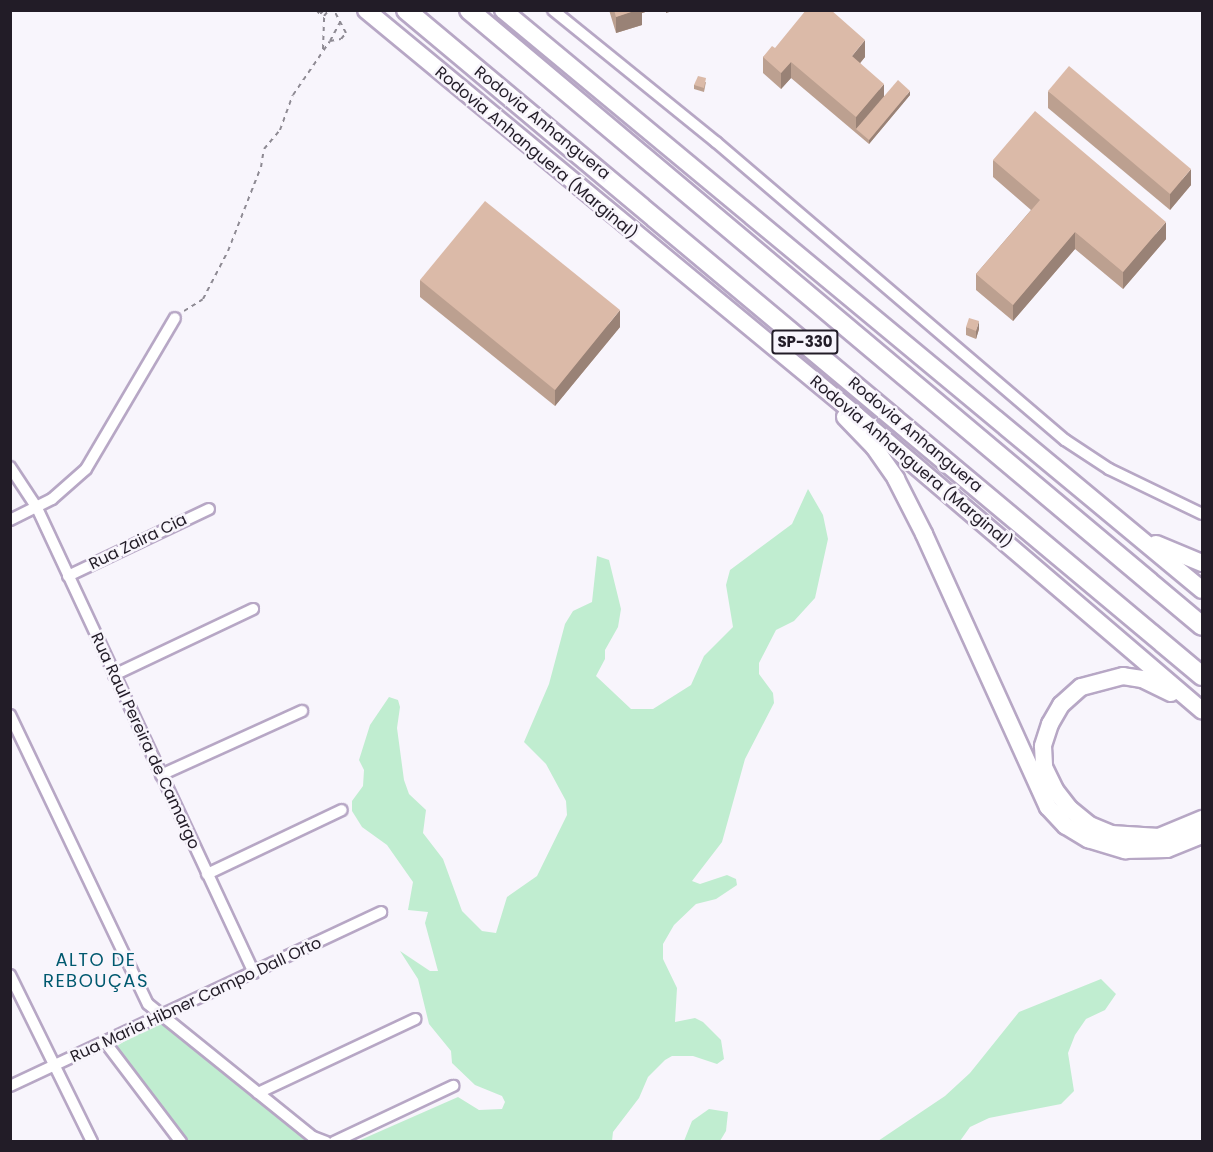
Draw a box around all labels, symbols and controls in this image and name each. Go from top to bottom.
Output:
street label: Rodovia Anhanguera [470,62,614,184]
street label: Rodovia Anhanguera (Marginal) [431,63,641,243]
road number: SP-330 [770,330,840,354]
street label: Rodovia Anhanguera (Marginal) [806,372,1016,552]
street label: Rodovia Anhanguera [844,373,986,497]
street label: Rua Zaira Cia [86,510,190,574]
street label: Rua Raul Pereira de Camargo [86,630,204,852]
street label: Rua Maria Hibner Campo Dall Orto [67,933,325,1067]
district label: ALTO DE REBOUÇAS [43,950,149,992]

